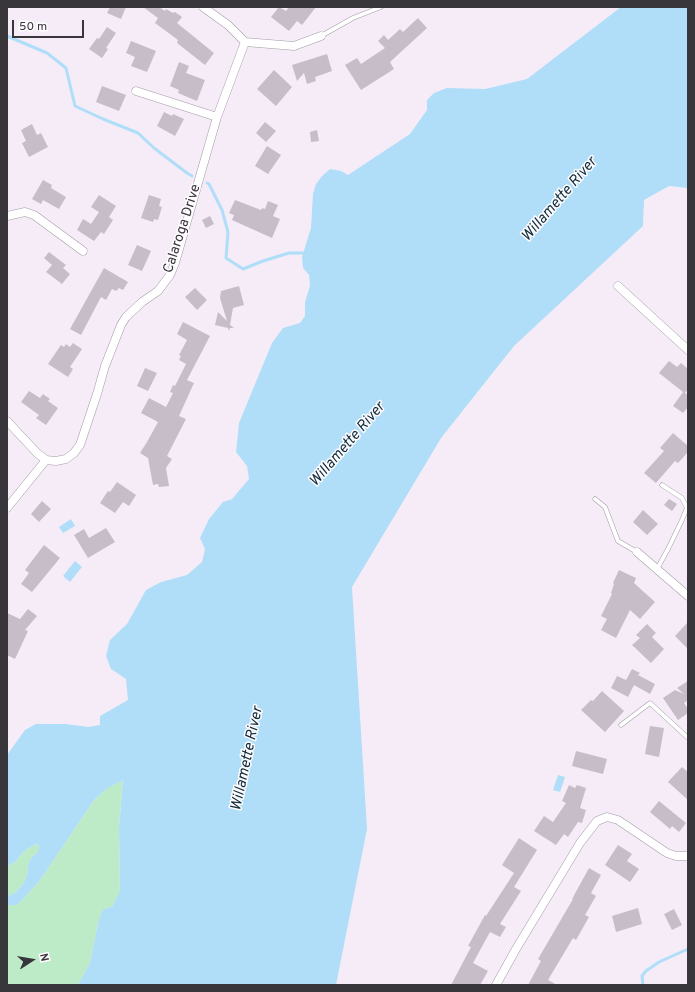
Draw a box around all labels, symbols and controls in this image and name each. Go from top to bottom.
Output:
scale bar [14,12,86,38]
text: 50 m [19,19,47,35]
water label: Willamette River [518,154,602,246]
street label: Calaroga Drive [161,182,205,276]
water label: Willamette River [306,399,390,491]
water label: Willamette River [228,705,268,813]
north arrow [12,940,52,980]
text: N [36,952,51,963]

